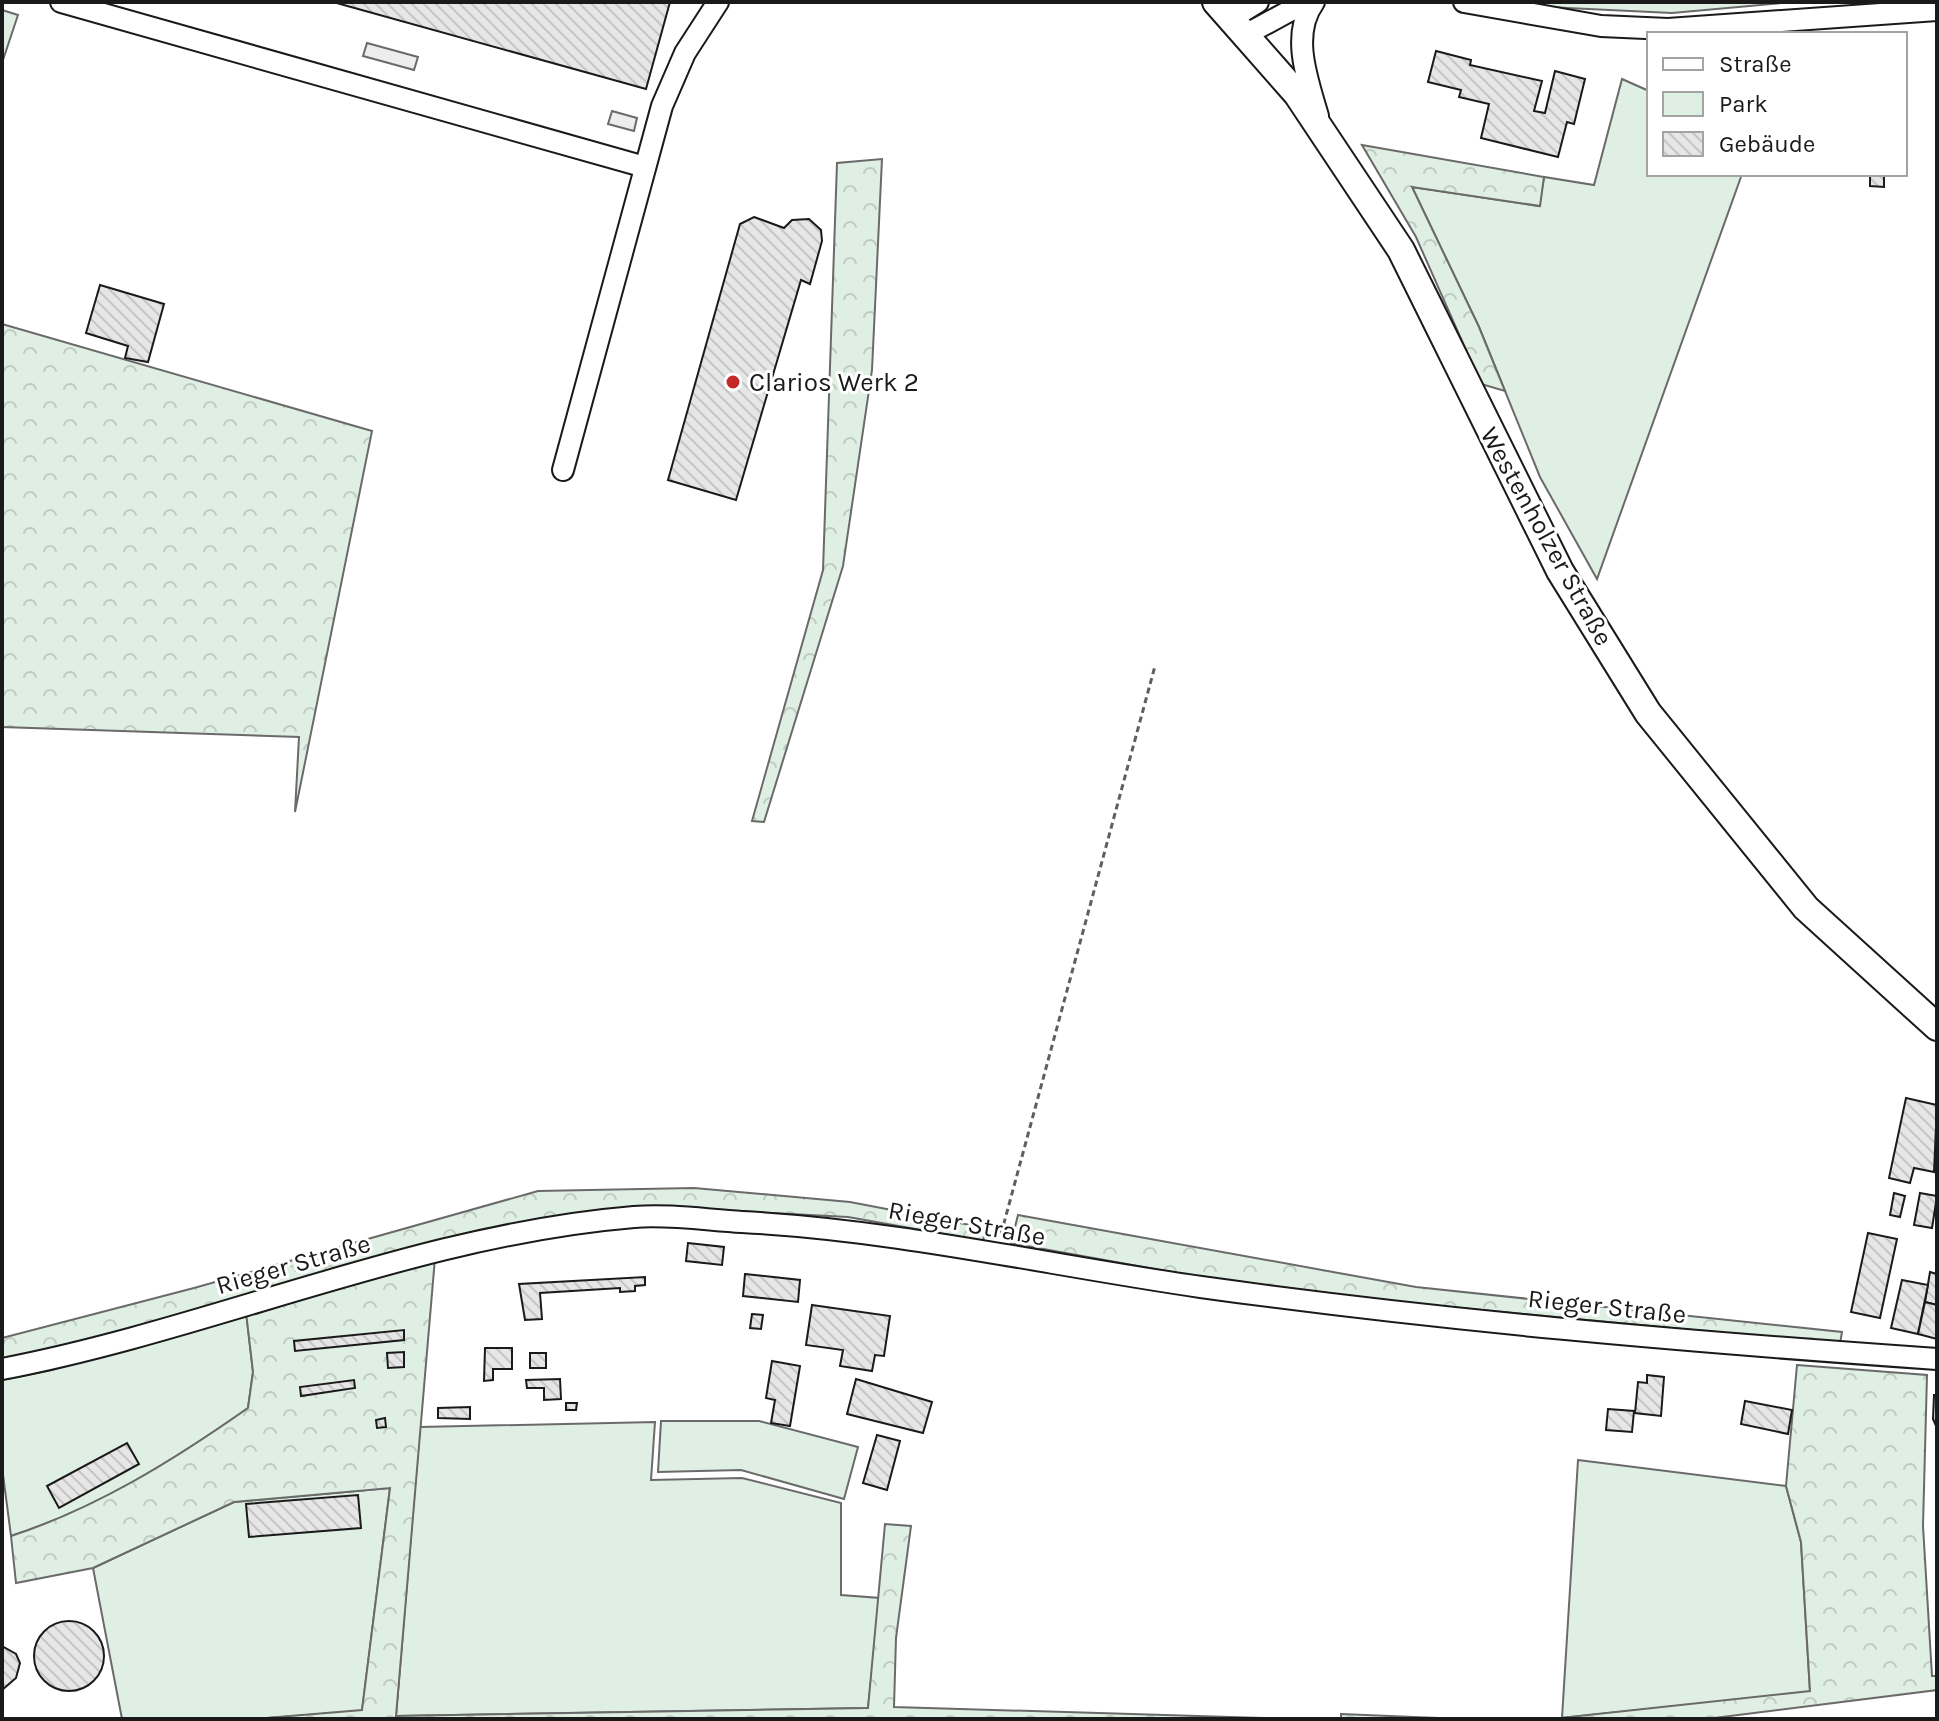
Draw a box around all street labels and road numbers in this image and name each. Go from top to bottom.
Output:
street label: Westenholzer Straße [1474,421,1620,651]
street label: Rieger Straße [886,1194,1048,1253]
street label: Rieger Straße [212,1228,374,1301]
street label: Rieger Straße [1526,1283,1688,1330]

